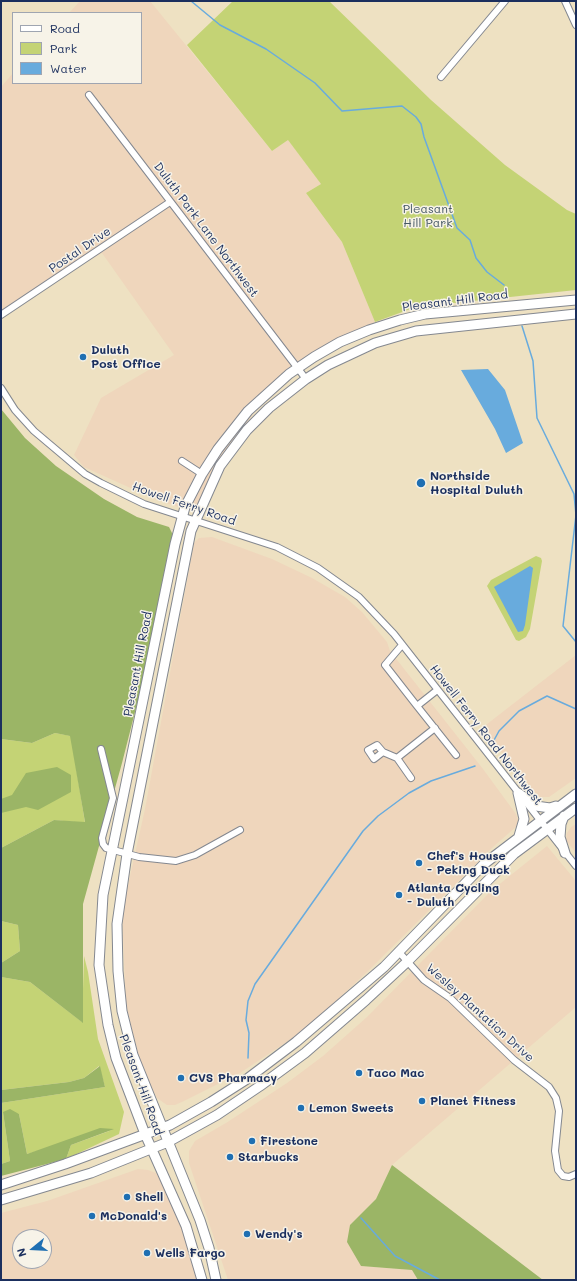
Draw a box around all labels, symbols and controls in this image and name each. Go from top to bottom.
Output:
legend [12,12,142,84]
text: Road [50,20,80,36]
text: Park [50,40,77,56]
text: Water [50,60,87,76]
street label: Duluth Park Lane Northwest [151,160,261,300]
park label: Pleasant Hill Park [403,202,453,230]
street label: Postal Drive [46,224,114,276]
street label: Pleasant Hill Road [401,287,509,315]
place label: Duluth Post Office [91,343,161,371]
marker: Duluth Post Office [78,352,88,362]
place label: Northside Hospital Duluth [430,469,523,497]
marker: Northside Hospital Duluth [415,477,427,489]
street label: Howell Ferry Road [130,480,238,528]
street label: Pleasant Hill Road [121,610,155,718]
street label: Howell Ferry Road Northwest [427,662,545,808]
place label: Chef's House - Peking Duck [427,849,510,877]
marker: Chef's House - Peking Duck [414,858,424,868]
place label: Atlanta Cycling - Duluth [407,881,499,909]
marker: Atlanta Cycling - Duluth [394,890,404,900]
street label: Wesley Plantation Drive [423,961,537,1065]
street label: Pleasant Hill Road [116,1033,166,1137]
place label: Taco Mac [367,1066,424,1080]
marker: Taco Mac [354,1068,364,1078]
place label: CVS Pharmacy [189,1071,277,1085]
marker: CVS Pharmacy [176,1073,186,1083]
place label: Planet Fitness [430,1094,516,1108]
marker: Planet Fitness [417,1096,427,1106]
place label: Lemon Sweets [309,1101,394,1115]
marker: Lemon Sweets [296,1103,306,1113]
place label: Firestone [260,1134,318,1148]
marker: Firestone [247,1136,257,1146]
place label: Starbucks [238,1150,299,1164]
marker: Starbucks [225,1152,235,1162]
place label: Shell [135,1190,163,1204]
marker: Shell [122,1192,132,1202]
place label: McDonald's [100,1209,167,1223]
marker: McDonald's [87,1211,97,1221]
place label: Wendy's [255,1227,303,1241]
north arrow [12,1229,52,1269]
marker: Wendy's [242,1229,252,1239]
text: N [13,1246,29,1259]
place label: Wells Fargo [155,1246,225,1260]
marker: Wells Fargo [142,1248,152,1258]

